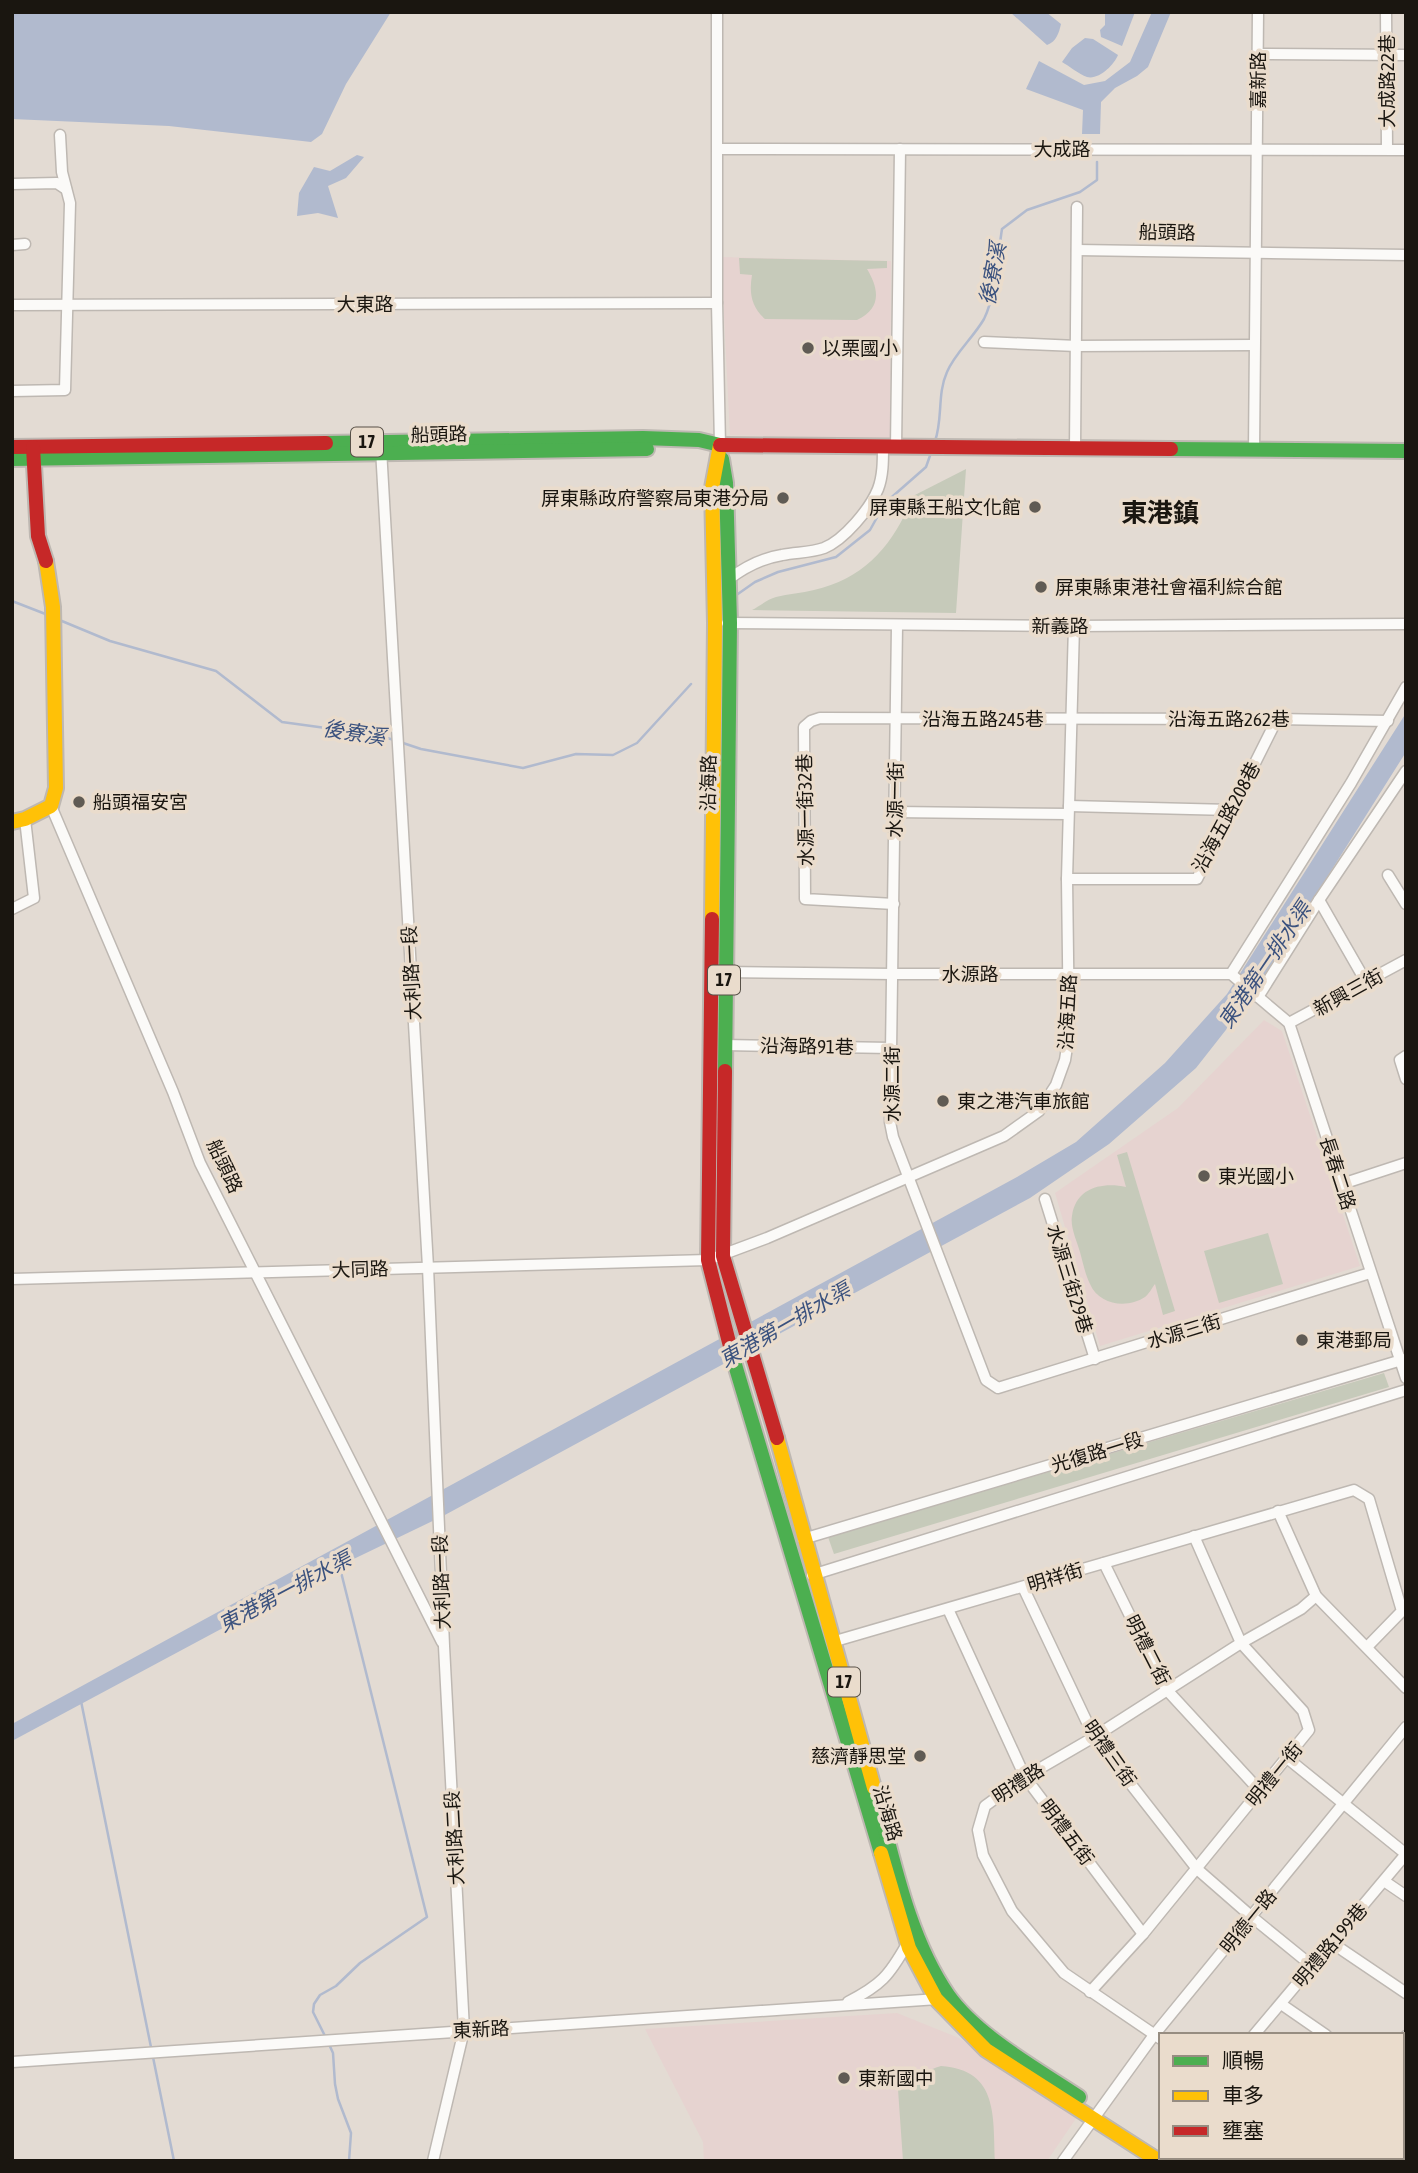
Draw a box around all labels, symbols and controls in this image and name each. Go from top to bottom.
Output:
street label: 大成路22巷 [1376,34,1398,128]
street label: 嘉新路 [1247,51,1269,109]
street label: 大成路 [1033,138,1091,160]
street label: 船頭路 [1138,221,1196,243]
water label: 後寮溪 [974,238,1010,307]
street label: 大東路 [336,293,394,315]
place label: 以栗國小 [822,337,898,359]
marker: 以栗國小 [800,340,816,356]
street label: 船頭路 [410,423,468,445]
road number: 17 [351,428,383,457]
place label: 屏東縣政府警察局東港分局 [541,487,769,509]
marker: 屏東縣政府警察局東港分局 [775,490,791,506]
place label: 屏東縣王船文化館 [869,496,1021,518]
district label: 東港鎮 [1121,498,1199,528]
marker: 屏東縣王船文化館 [1027,499,1043,515]
place label: 屏東縣東港社會福利綜合館 [1055,576,1283,598]
marker: 屏東縣東港社會福利綜合館 [1033,579,1049,595]
street label: 新義路 [1031,615,1089,637]
street label: 沿海五路245巷 [922,708,1044,730]
street label: 沿海五路262巷 [1168,708,1290,730]
water label: 後寮溪 [321,715,390,749]
street label: 水源一街32巷 [793,753,817,867]
street label: 沿海路 [697,754,719,812]
street label: 沿海五路208巷 [1188,758,1264,876]
street label: 水源一街 [883,762,907,838]
place label: 船頭福安宮 [93,791,188,813]
marker: 船頭福安宮 [71,794,87,810]
water label: 東港第一排水渠 [1213,894,1317,1032]
street label: 大利路一段 [398,925,424,1021]
street label: 水源路 [941,963,999,985]
street label: 新興三街 [1309,964,1387,1020]
road number: 17 [708,965,740,995]
street label: 沿海五路 [1054,973,1080,1051]
street label: 沿海路91巷 [760,1034,854,1058]
street label: 水源二街 [881,1046,903,1122]
place label: 東之港汽車旅館 [957,1090,1090,1112]
marker: 東之港汽車旅館 [935,1093,951,1109]
street label: 長春二路 [1316,1133,1360,1213]
street label: 船頭路 [203,1136,247,1196]
place label: 東光國小 [1218,1165,1294,1187]
marker: 東光國小 [1196,1168,1212,1184]
street label: 水源三街29巷 [1043,1222,1097,1336]
street label: 大同路 [331,1257,389,1281]
water label: 東港第一排水渠 [715,1275,857,1371]
street label: 水源三街 [1144,1309,1224,1353]
place label: 東港郵局 [1316,1329,1392,1351]
marker: 東港郵局 [1294,1332,1310,1348]
street label: 光復路一段 [1048,1428,1146,1476]
street label: 大利路一段 [428,1534,454,1630]
water label: 東港第一排水渠 [214,1545,358,1636]
street label: 明祥街 [1025,1558,1085,1596]
street label: 明禮二街 [1121,1611,1175,1689]
road number: 17 [828,1667,860,1696]
street label: 明禮三街 [1079,1716,1141,1790]
street label: 明禮一街 [1242,1738,1306,1810]
place label: 慈濟靜思堂 [811,1745,906,1767]
marker: 慈濟靜思堂 [912,1748,928,1764]
street label: 明禮路 [988,1758,1048,1808]
street label: 沿海路 [869,1783,907,1843]
street label: 大利路二段 [441,1790,467,1886]
street label: 明禮五街 [1035,1795,1099,1869]
street label: 明德一路 [1216,1885,1280,1957]
street label: 明禮路199巷 [1289,1899,1371,1991]
street label: 東新路 [452,2017,510,2041]
legend [1159,2033,1404,2159]
text: 順暢 [1222,2048,1264,2072]
place label: 東新國中 [858,2067,934,2089]
marker: 東新國中 [836,2070,852,2086]
text: 車多 [1222,2083,1264,2107]
text: 壅塞 [1222,2118,1264,2142]

